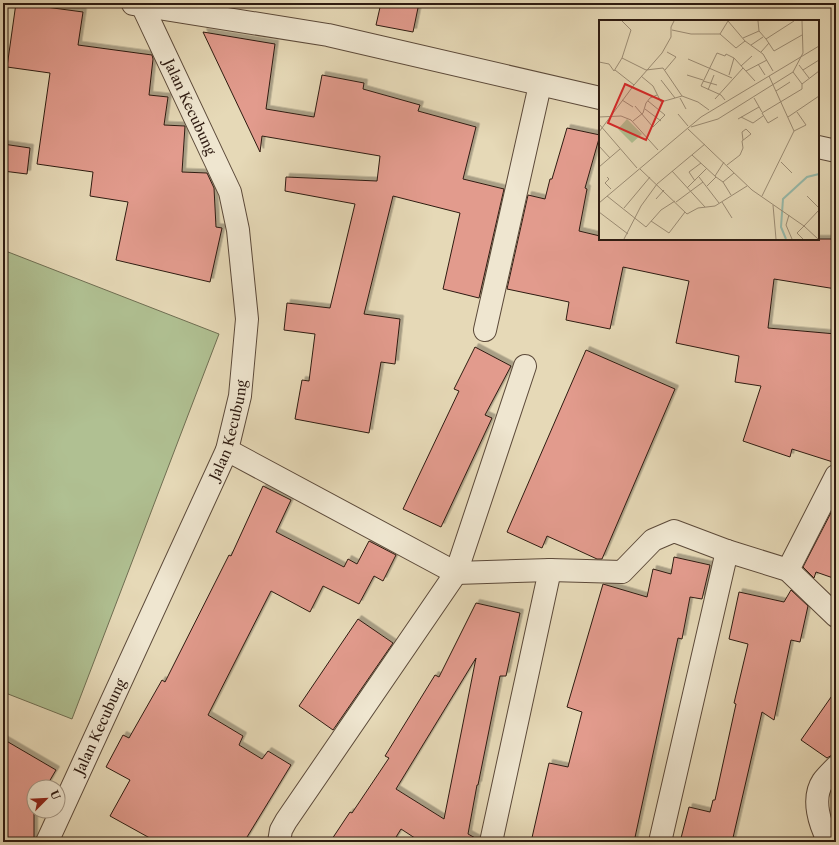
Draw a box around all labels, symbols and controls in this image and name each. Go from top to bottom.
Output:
inset map [599,20,819,240]
street label: Jalan Kecubung [159,54,220,158]
street label: Jalan Kecubung [205,379,250,485]
street label: Jalan Kecubung [69,675,130,779]
north arrow [26,779,66,819]
text: U [47,788,63,802]

